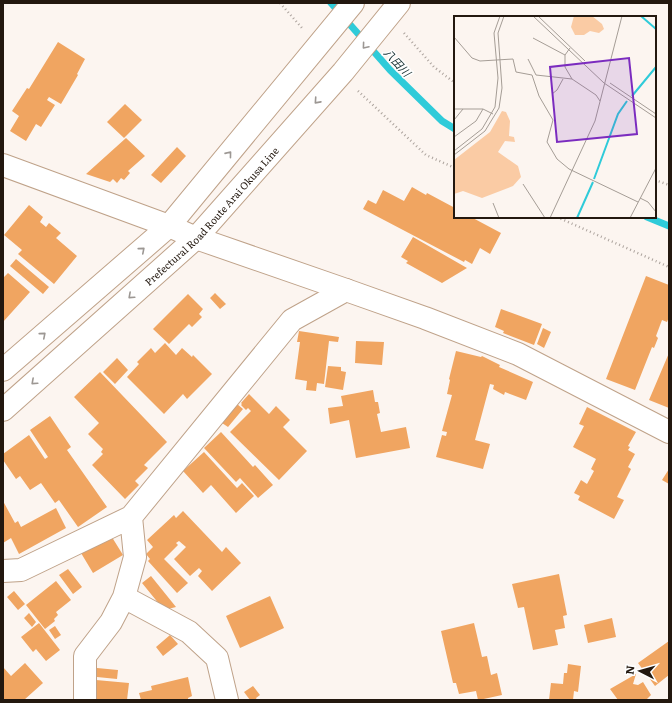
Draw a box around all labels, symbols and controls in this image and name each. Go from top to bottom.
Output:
inset map [454,16,656,218]
one-way arrow [362,41,369,48]
water label: 八田川 [381,44,416,80]
one-way arrow [315,96,322,103]
street label: Prefectural Road Route Arai Okusa Line [141,143,281,288]
one-way arrow [224,152,231,159]
one-way arrow [137,248,144,255]
one-way arrow [128,291,136,298]
one-way arrow [38,333,46,340]
one-way arrow [31,377,39,385]
north arrow [620,651,660,691]
text: N [621,664,637,675]

